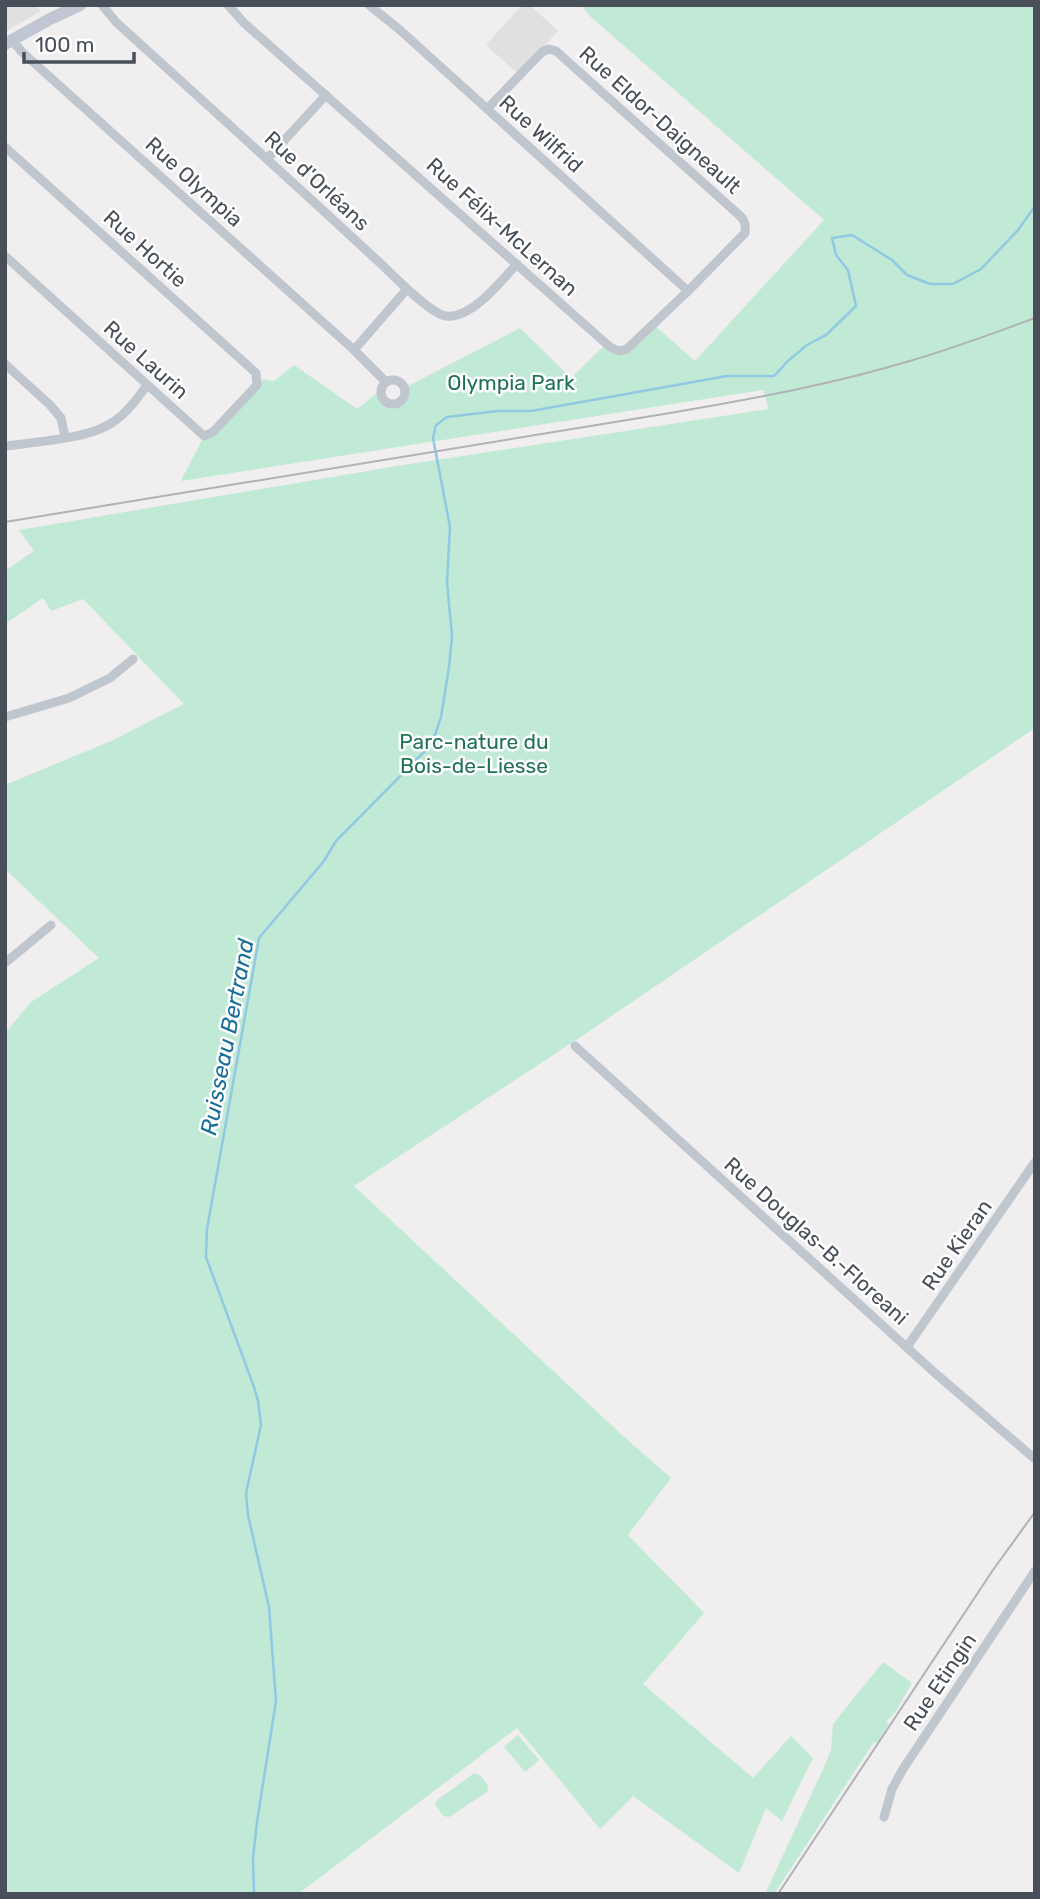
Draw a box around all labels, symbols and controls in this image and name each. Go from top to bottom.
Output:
scale bar [24,21,135,65]
text: 100 m [35,32,94,57]
street label: Rue Eldor-Daigneault [574,41,746,199]
street label: Rue Wilfrid [494,90,588,178]
street label: Rue d'Orléans [260,126,375,236]
street label: Rue Olympia [141,131,248,232]
street label: Rue Félix-McLernan [422,152,583,301]
street label: Rue Hortie [99,205,192,293]
street label: Rue Laurin [99,315,194,404]
park label: Olympia Park [447,370,575,395]
park label: Parc-nature du Bois-de-Liesse [399,729,549,778]
water label: Ruisseau Bertrand [194,936,260,1138]
street label: Rue Douglas-B.-Floreani [719,1152,913,1330]
street label: Rue Kieran [916,1195,997,1295]
street label: Rue Etingin [898,1628,981,1735]

